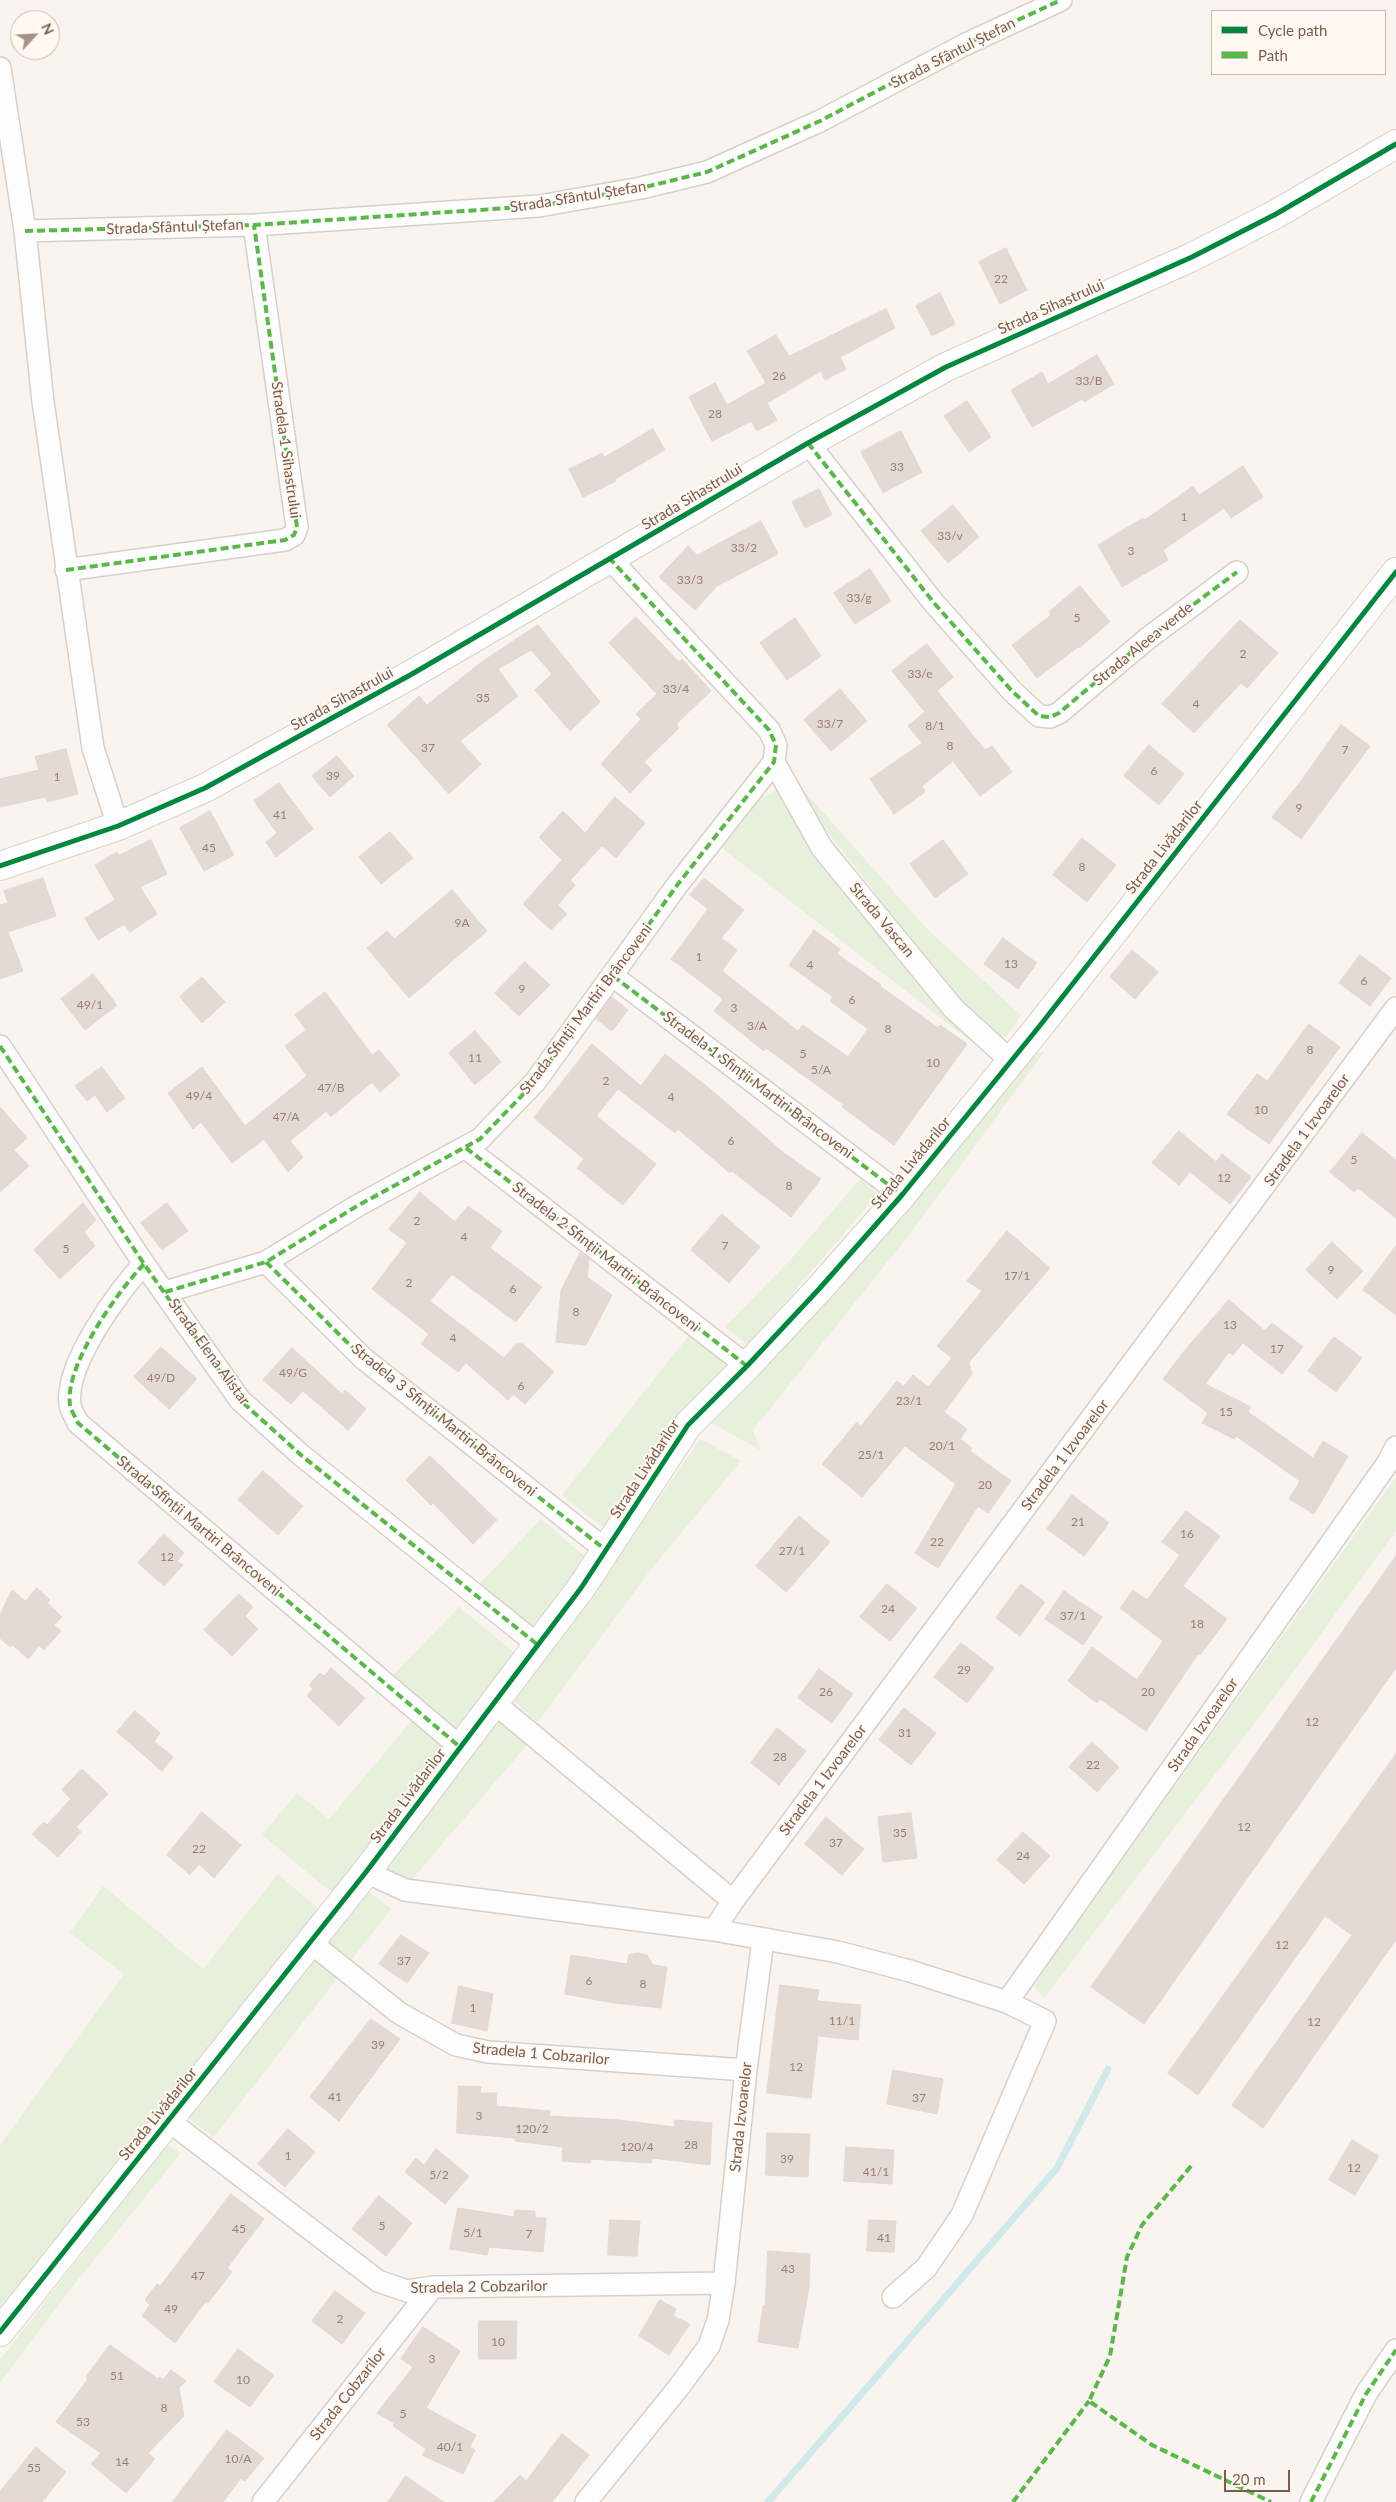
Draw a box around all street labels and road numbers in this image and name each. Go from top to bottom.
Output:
street label: Strada Sfântul Ștefan [888,14,1018,92]
street label: Strada Sfântul Ștefan [509,177,647,217]
street label: Strada Sfântul Ștefan [106,216,244,238]
street label: Strada Sihastrului [995,276,1107,338]
street label: Stradela 1 Sihastrului [267,380,305,520]
street label: Strada Sihastrului [638,460,746,534]
street label: Strada Aleea verde [1089,598,1197,690]
street label: Strada Sihastrului [288,663,396,735]
street label: Strada Livădarilor [1122,796,1206,898]
street label: Strada Vascan [846,879,918,961]
street label: Strada Sfinții Martiri Brâncoveni [516,920,656,1098]
street label: Stradela 1 Sfinții Martiri Brâncoveni [660,1008,856,1162]
street label: Stradela 1 Izvoarelor [1260,1070,1354,1190]
street label: Strada Livădarilor [867,1113,955,1213]
street label: Stradela 2 Sfinții Martiri Brâncoveni [509,1178,703,1336]
street label: Strada Elena Alistar [164,1295,254,1409]
street label: Stradela 3 Sfinții Martiri Brâncoveni [348,1340,540,1500]
street label: Stradela 1 Izvoarelor [1017,1396,1113,1514]
street label: Strada Livădarilor [606,1416,684,1522]
street label: Strada Sfînții Martiri Brâncoveni [113,1452,285,1600]
street label: Strada Izvoarelor [1164,1675,1242,1775]
street label: Stradela 1 Izvoarelor [775,1721,871,1839]
street label: Strada Livădarilor [366,1745,450,1847]
street label: Stradela 1 Cobzarilor [472,2039,610,2069]
street label: Strada Izvoarelor [726,2061,756,2173]
street label: Strada Livădarilor [115,2064,201,2164]
street label: Stradela 2 Cobzarilor [410,2277,548,2297]
street label: Strada Cobzarilor [306,2344,390,2444]

